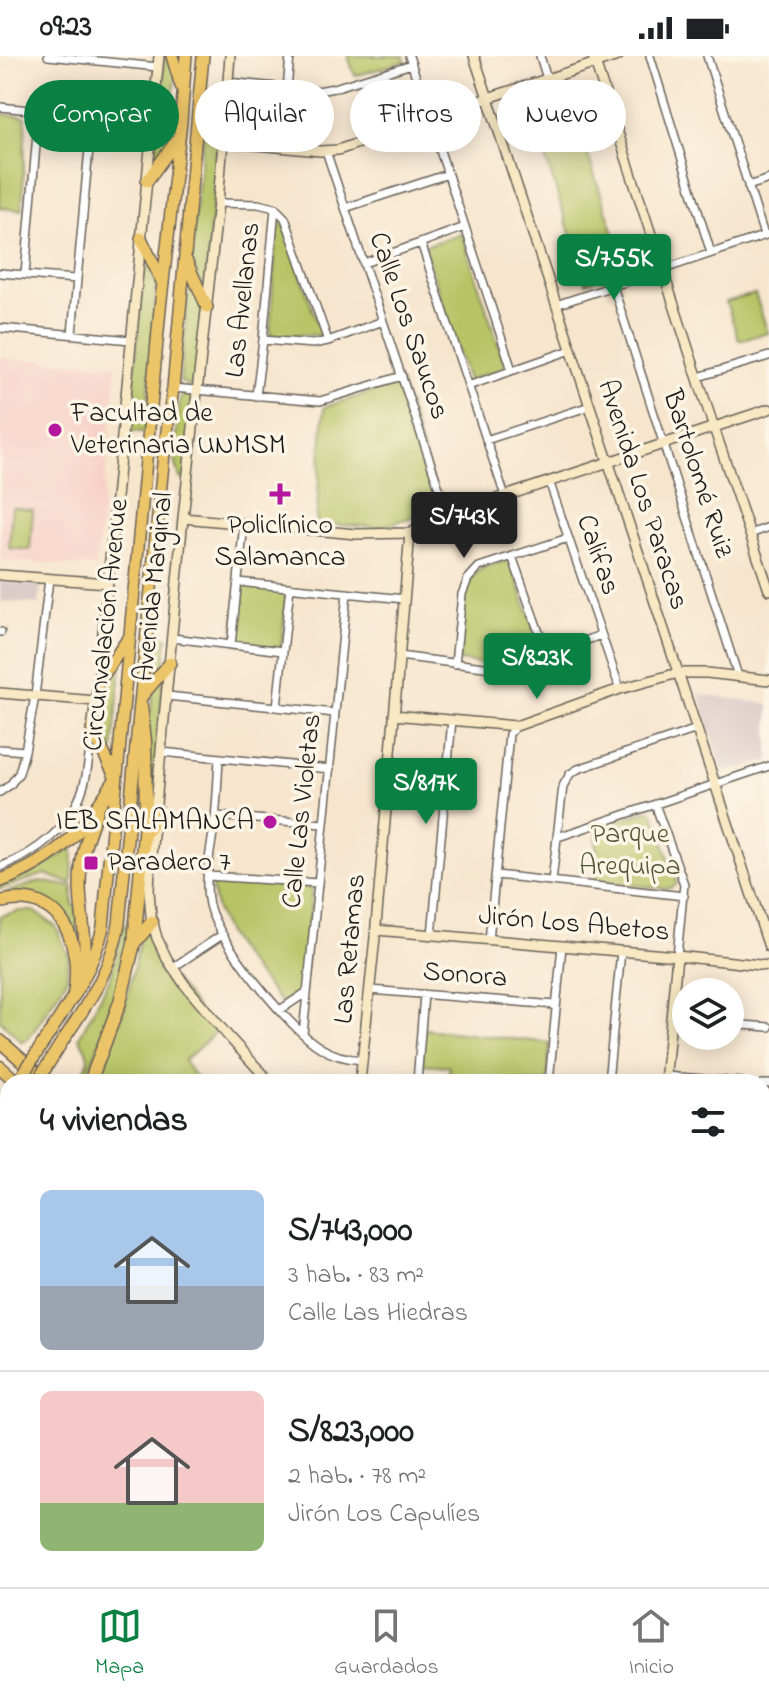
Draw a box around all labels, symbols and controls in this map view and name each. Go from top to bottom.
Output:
text: 09:23 [40,6,92,50]
chip: Comprar [24,80,179,152]
chip: Alquilar [195,80,334,152]
chip: Filtros [350,80,481,152]
chip: Nuevo [497,80,626,152]
street label: Las Avellanas [215,220,273,380]
street label: Calle Los Saucos [357,227,459,425]
pin: S/755K [549,234,679,302]
text: S/755K [575,241,653,279]
street label: Avenida Los Paracas [585,375,699,615]
street label: Bartolomé Ruiz [650,384,744,564]
place label: Facultad de Veterinaria UNMSM [70,394,286,467]
marker: Facultad de Veterinaria UNMSM [46,421,64,439]
marker: Policlínico Salamanca [269,483,291,505]
street label: Avenida Marginal [125,490,185,684]
pin: S/743K [399,492,529,560]
street label: Circunvalación Avenue [73,496,141,753]
text: S/743K [429,499,499,537]
place label: Policlínico Salamanca [214,506,346,579]
street label: Califas [564,509,630,601]
pin: S/823K [472,633,602,701]
text: S/823K [502,640,572,678]
street label: Calle Las Violetas [272,712,334,910]
pin: S/817K [361,758,491,826]
text: S/817K [393,765,459,803]
place label: IEB SALAMANCA [56,802,254,843]
marker: IEB SALAMANCA [261,813,279,831]
park label: Parque Arequipa [579,815,681,888]
place label: Paradero 7 [107,843,231,884]
marker: Paradero 7 [82,854,100,872]
street label: Las Retamas [324,872,378,1026]
street label: Jirón Los Abetos [477,896,671,954]
street label: Sonora [421,952,509,1000]
map controls [672,978,744,1050]
button: layers [672,978,744,1050]
text: 4 viviendas [40,1097,188,1147]
icon: filters [686,1100,730,1144]
text: S/743,000 [288,1207,412,1257]
icon: home [104,1222,200,1318]
text: 3 hab. · 83 m² [288,1257,424,1295]
text: Calle Las Hiedras [288,1295,468,1333]
text: S/823,000 [288,1408,414,1458]
icon: home [104,1423,200,1519]
text: 2 hab. · 78 m² [288,1458,426,1496]
text: Jirón Los Capulíes [288,1496,480,1534]
tab: Mapa [95,1604,144,1684]
tab: Guardados [334,1604,439,1684]
tab: Inicio [629,1604,674,1684]

